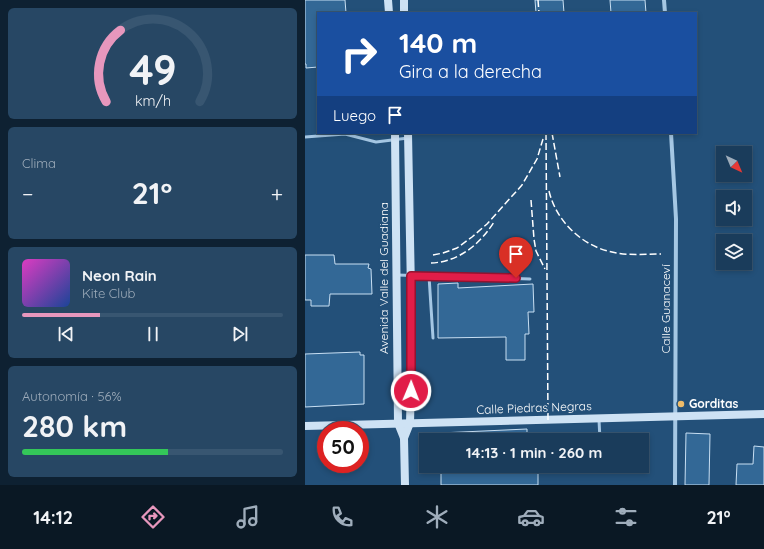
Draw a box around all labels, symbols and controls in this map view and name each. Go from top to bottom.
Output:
text: 140 m [399,25,477,60]
icon: right [333,28,385,80]
text: 49 [129,42,176,94]
text: Gira a la derecha [399,60,542,83]
text: km/h [134,91,171,109]
icon: arrive [384,104,406,126]
text: Luego [333,106,376,125]
north arrow [716,146,752,182]
map controls [716,146,752,270]
text: Clima [22,155,56,171]
text: 21° [132,174,172,212]
text: − [22,180,33,208]
text: + [271,180,283,208]
button: sound [716,190,752,226]
street label: Avenida Valle del Guadiana [376,202,391,354]
button: layers [716,234,752,270]
pin [499,237,533,278]
icon: arrive [505,243,527,265]
street label: Calle Guanaceví [658,264,673,354]
text: Neon Rain [82,266,157,285]
text: Kite Club [82,285,135,301]
icon: previous [55,323,77,345]
icon: pause [142,323,164,345]
icon: next [229,323,251,345]
position arrow [390,370,432,412]
text: Autonomía · 56% [22,388,122,404]
place label: Gorditas [689,396,739,411]
street label: Calle Piedras Negras [476,398,592,417]
marker: Gorditas [676,399,686,409]
text: 280 km [22,407,127,445]
speed limit sign: 50 [317,421,369,473]
text: 14:13 · 1 min · 260 m [466,443,602,462]
icon: directions [139,503,167,531]
icon: music [234,503,262,531]
icon: phone [328,503,356,531]
icon: climate [423,503,451,531]
icon: car [517,503,545,531]
icon: filters [612,503,640,531]
text: 14:12 [33,506,73,529]
text: 21° [706,506,731,529]

